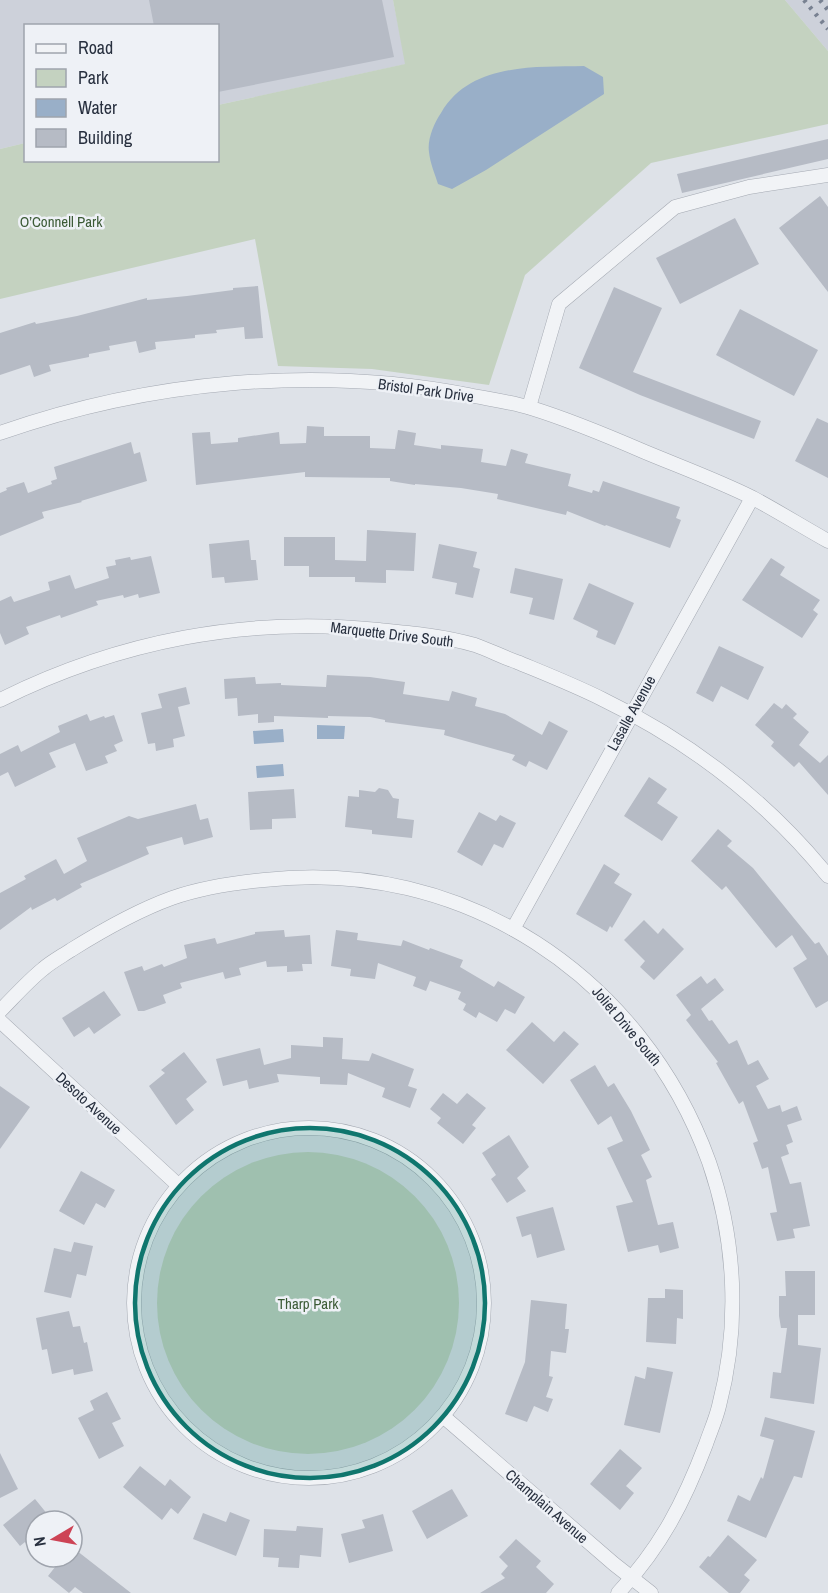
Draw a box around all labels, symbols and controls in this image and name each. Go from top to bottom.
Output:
legend [24,24,219,162]
text: Road [78,35,113,60]
text: Park [78,65,109,90]
text: Water [78,95,117,120]
text: Building [78,125,133,150]
park label: O’Connell Park [20,211,103,232]
street label: Bristol Park Drive [377,373,475,407]
street label: Marquette Drive South [329,616,455,652]
street label: Lasalle Avenue [602,671,660,754]
street label: Joliet Drive South [588,982,666,1070]
street label: Desoto Avenue [51,1067,127,1139]
park label: Tharp Park [278,1293,339,1314]
street label: Champlain Avenue [501,1464,593,1548]
north arrow [24,1509,84,1569]
text: N [28,1535,51,1548]

